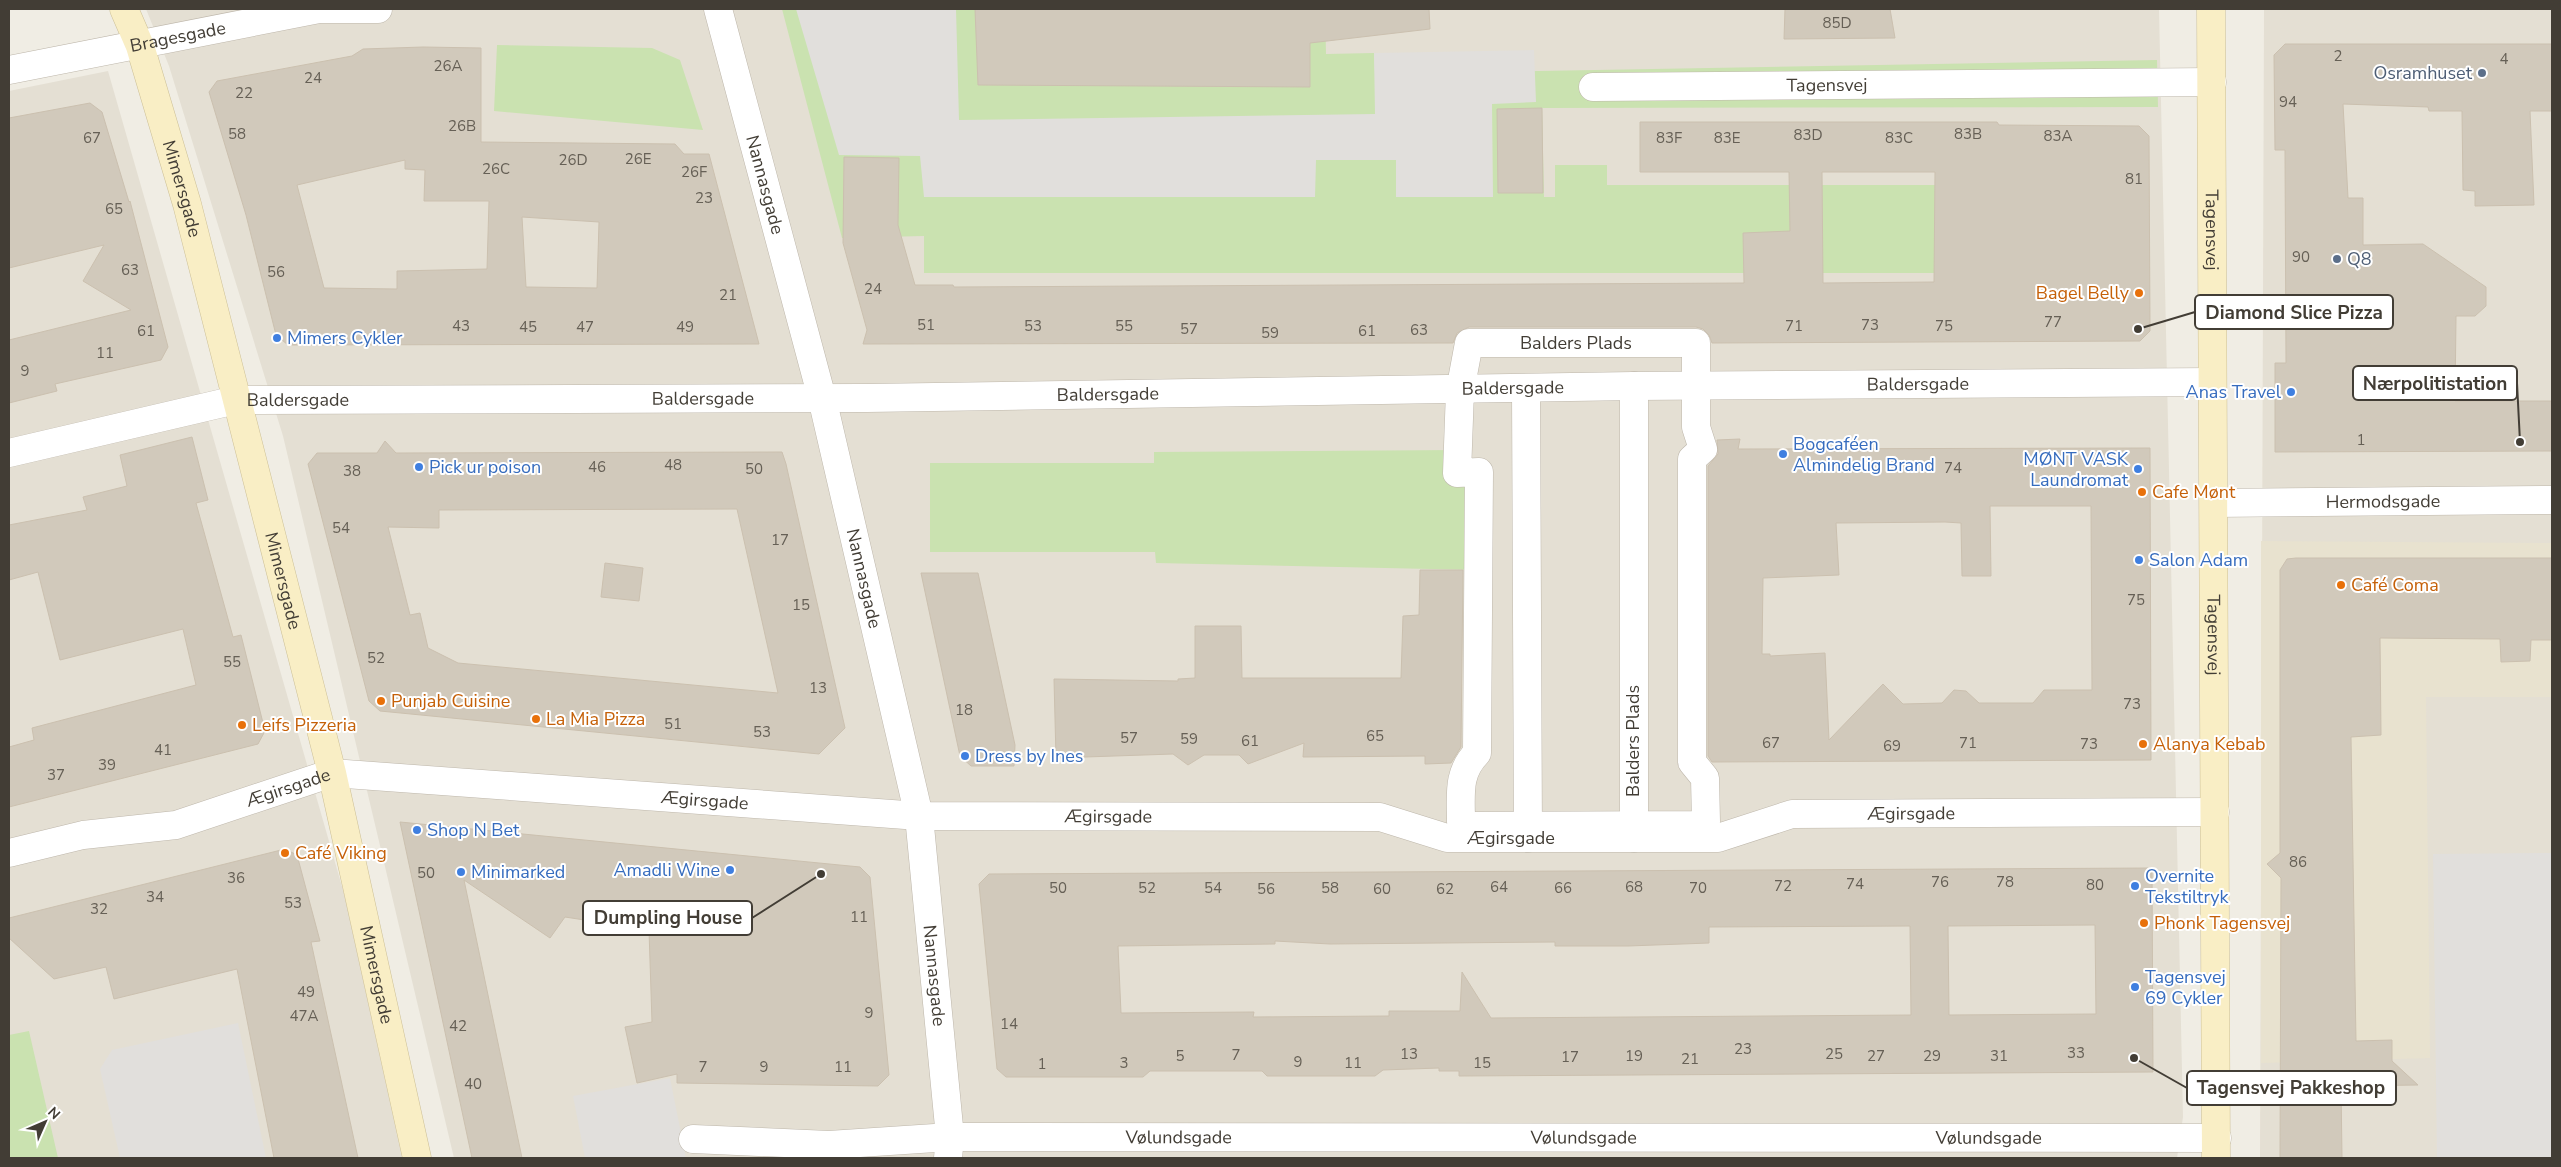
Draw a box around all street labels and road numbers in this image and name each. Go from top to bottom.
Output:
street label: Bragesgade [128,16,228,58]
street label: Tagensvej [1786,73,1868,97]
street label: Nannasgade [740,133,790,237]
street label: Mimersgade [157,137,207,240]
street label: Tagensvej [2200,190,2224,270]
street label: Balders Plads [1520,331,1632,355]
street label: Baldersgade [1867,372,1969,396]
street label: Baldersgade [1461,375,1564,401]
street label: Baldersgade [1057,381,1159,407]
street label: Baldersgade [652,386,754,411]
street label: Baldersgade [247,388,349,412]
street label: Hermodsgade [2326,489,2440,514]
street label: Nannasgade [841,526,887,631]
street label: Mimersgade [259,529,307,632]
street label: Tagensvej [2202,595,2226,675]
street label: Balders Plads [1621,685,1645,797]
street label: Ægirsgade [242,762,334,813]
street label: Ægirsgade [659,785,749,815]
street label: Ægirsgade [1866,801,1955,826]
street label: Ægirsgade [1063,804,1152,829]
street label: Ægirsgade [1466,826,1555,850]
street label: Mimersgade [354,923,399,1026]
street label: Nannasgade [918,924,951,1027]
street label: Vølundsgade [1124,1125,1232,1149]
street label: Vølundsgade [1529,1125,1637,1150]
street label: Vølundsgade [1934,1126,2042,1150]

